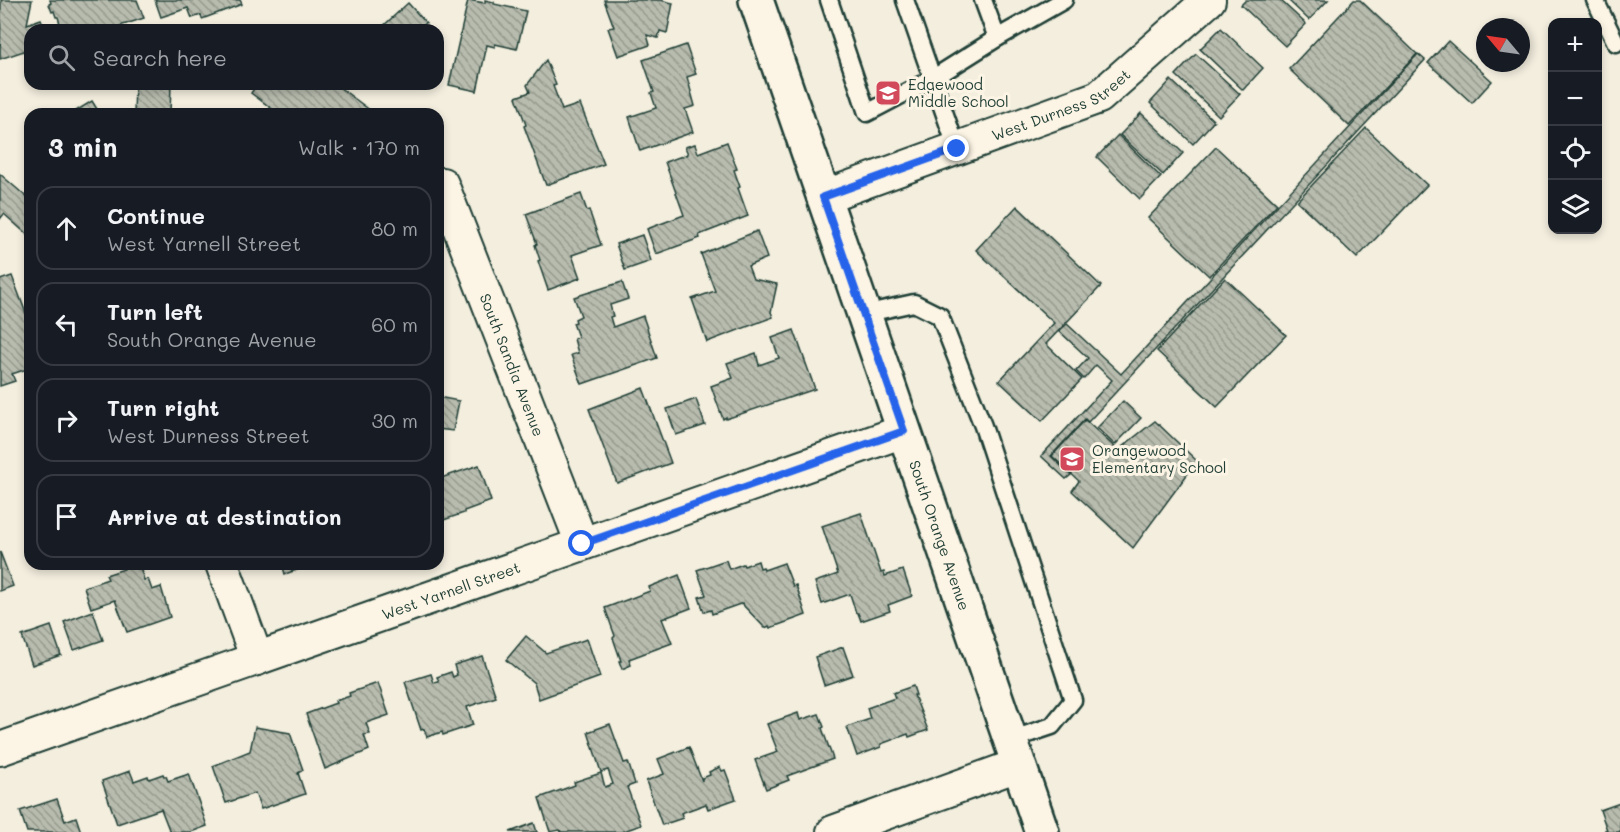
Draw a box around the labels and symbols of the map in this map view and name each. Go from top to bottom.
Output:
north arrow [1476,18,1530,72]
street label: West Durness Street [989,64,1134,145]
place label: Edgewood Middle School [908,74,1009,111]
school or university icon: Edgewood Middle School [873,78,903,108]
route end [943,135,969,161]
street label: South Sandia Avenue [475,290,549,439]
place label: Orangewood Elementary School [1092,440,1227,477]
school or university icon: Orangewood Elementary School [1057,444,1087,474]
street label: South Orange Avenue [905,458,975,613]
route start [568,530,594,556]
street label: West Yarnell Street [379,557,523,624]

